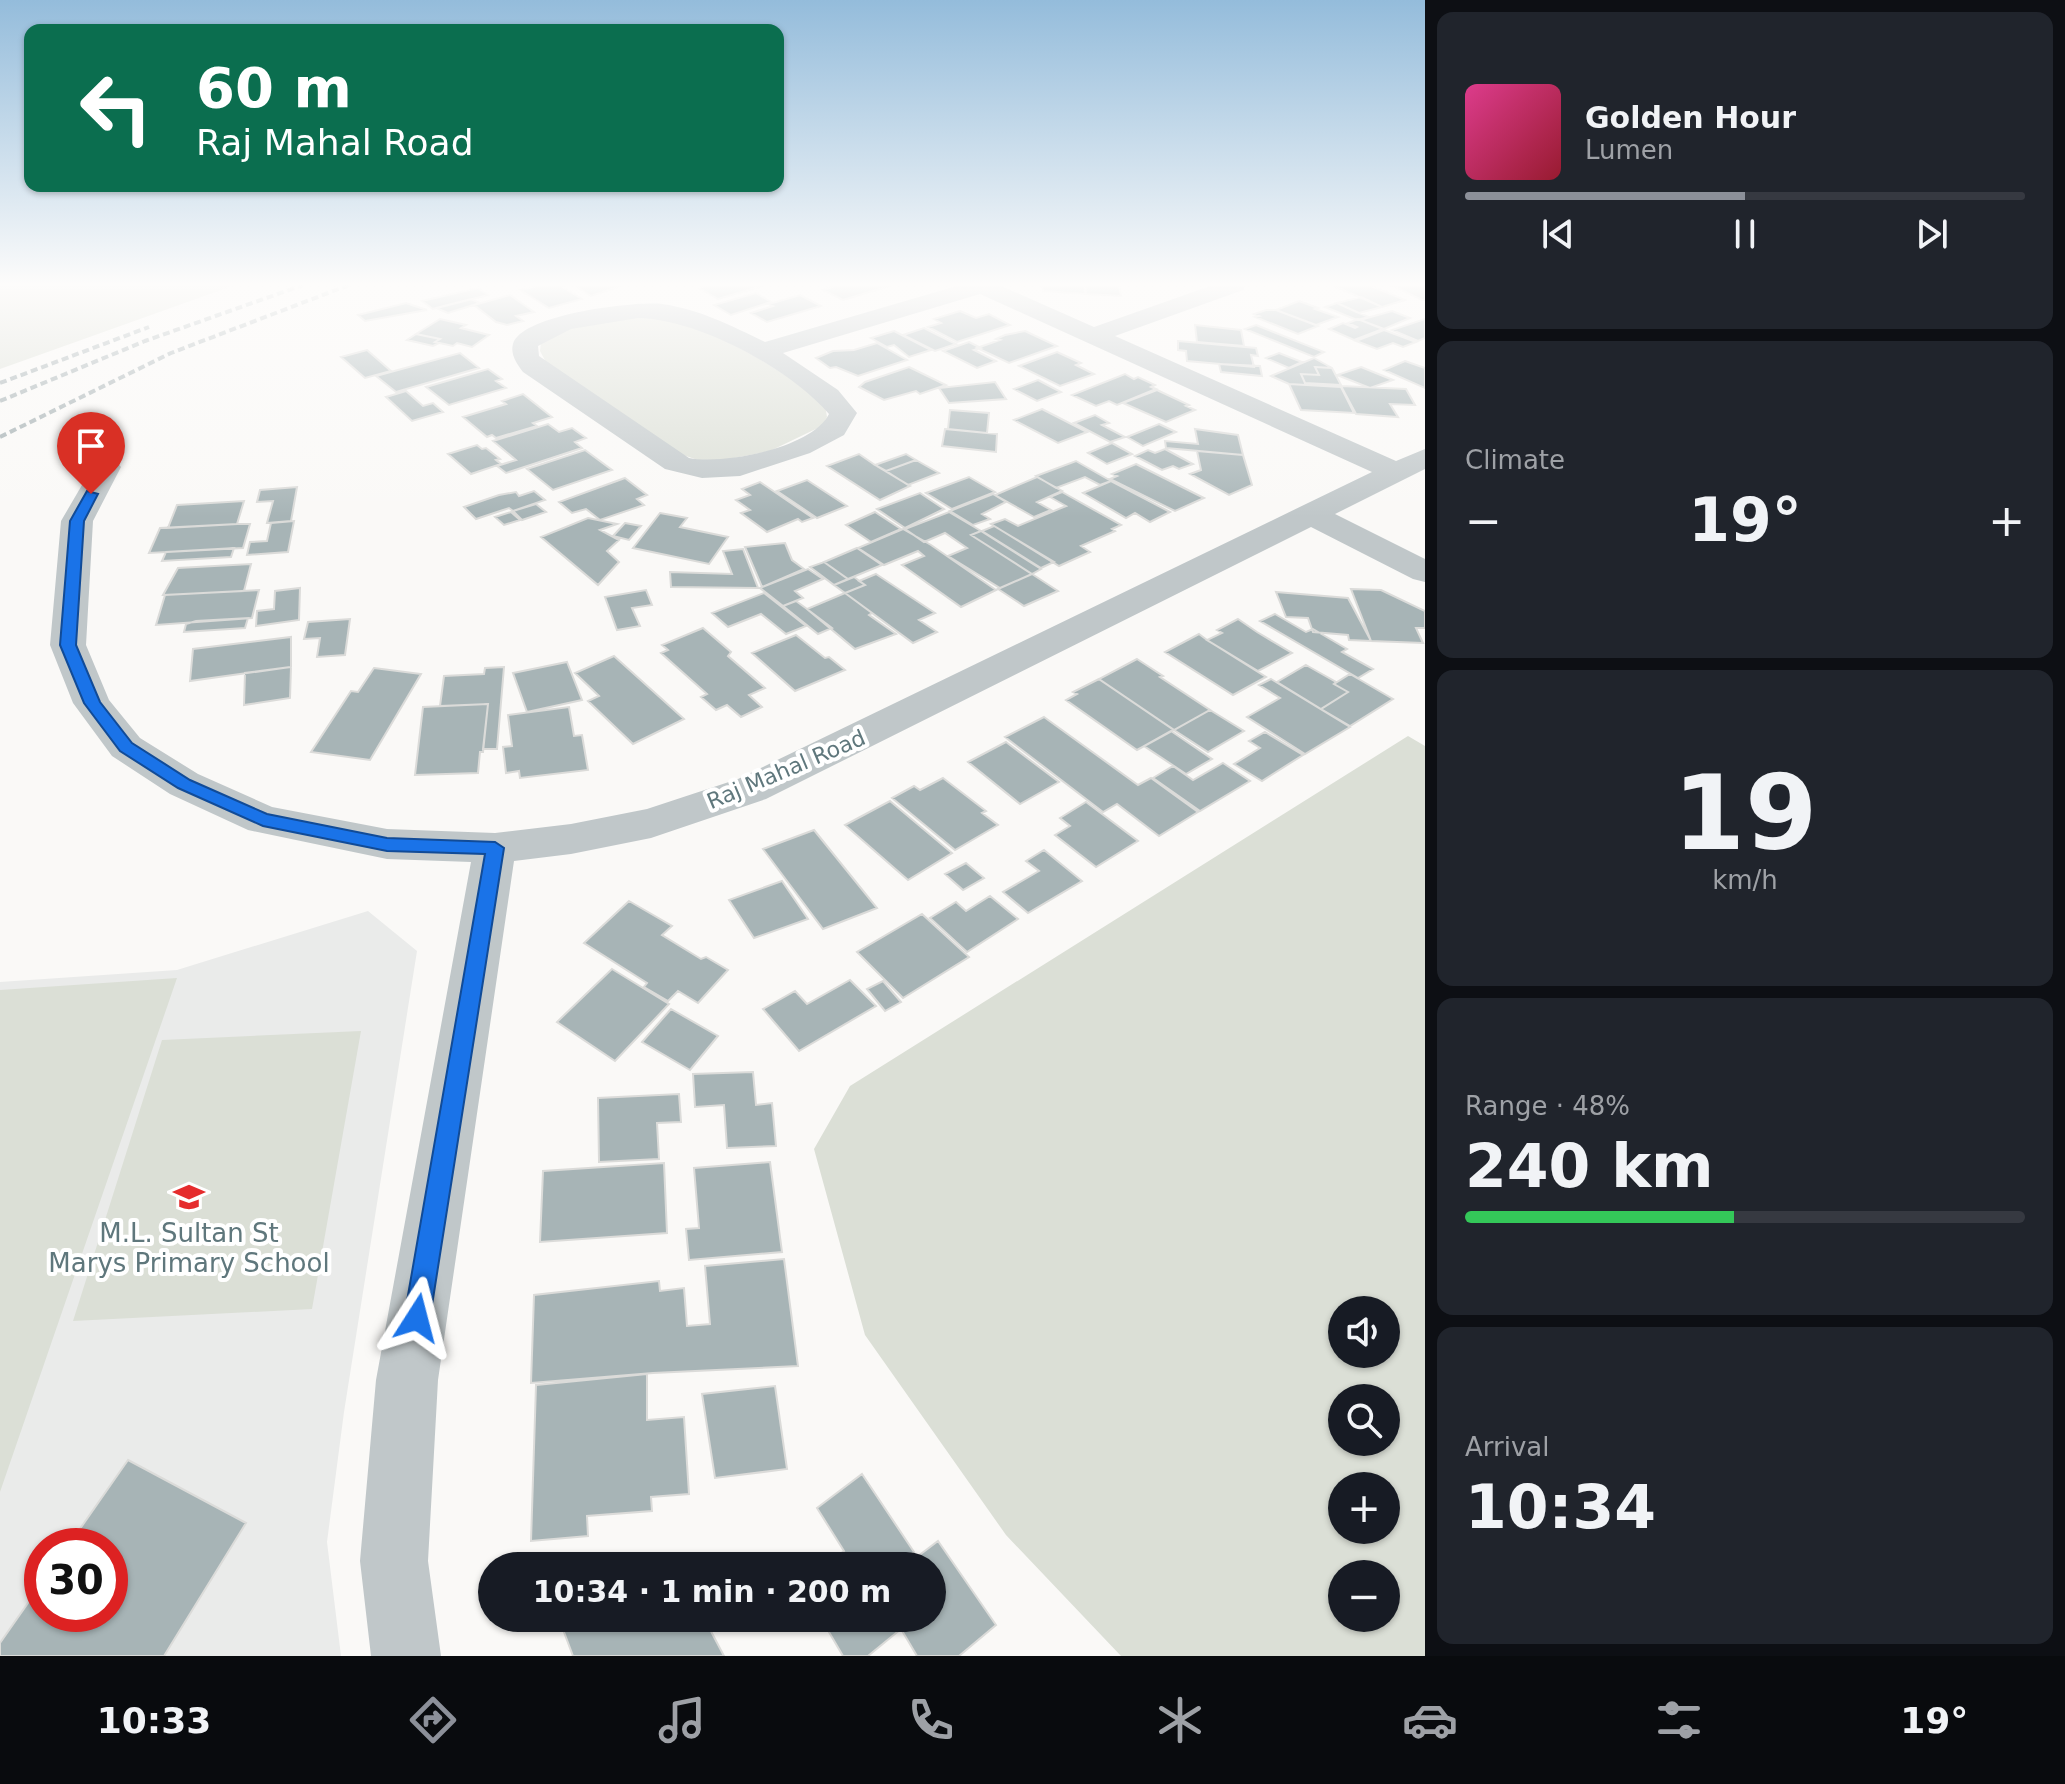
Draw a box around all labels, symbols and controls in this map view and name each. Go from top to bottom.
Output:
text: 60 m [196,55,352,120]
icon: left [64,56,168,160]
text: Golden Hour [1585,100,1796,135]
text: Raj Mahal Road [196,122,474,163]
text: Lumen [1585,135,1673,165]
icon: previous [1536,212,1580,256]
icon: pause [1723,212,1767,256]
icon: next [1910,212,1954,256]
pin [57,412,125,494]
icon: arrive [69,424,113,468]
text: Climate [1465,445,1565,475]
text: 19° [1688,485,1802,555]
text: − [1465,495,1502,546]
text: + [1988,495,2025,546]
street label: Raj Mahal Road [703,725,869,814]
text: 19 [1673,752,1817,874]
text: km/h [1712,865,1778,895]
text: Range · 48% [1465,1091,1630,1121]
text: 240 km [1465,1131,1714,1201]
school or university icon: M.L. Sultan St Marys Primary School [172,1180,206,1214]
place label: M.L. Sultan St Marys Primary School [48,1218,330,1278]
position arrow [375,1276,459,1360]
map controls [1328,1296,1400,1632]
button: sound [1328,1296,1400,1368]
button: search [1328,1384,1400,1456]
text: Arrival [1465,1432,1549,1462]
button: + [1328,1472,1400,1544]
text: 10:34 [1465,1472,1656,1542]
speed limit sign: 30 [24,1528,128,1632]
button: − [1328,1560,1400,1632]
text: 10:34 · 1 min · 200 m [533,1574,891,1609]
icon: directions [405,1692,461,1748]
icon: music [654,1692,710,1748]
icon: phone [903,1692,959,1748]
icon: climate [1152,1692,1208,1748]
icon: car [1402,1692,1458,1748]
icon: filters [1651,1692,1707,1748]
text: 10:33 [97,1700,211,1741]
text: 19° [1900,1700,1968,1741]

